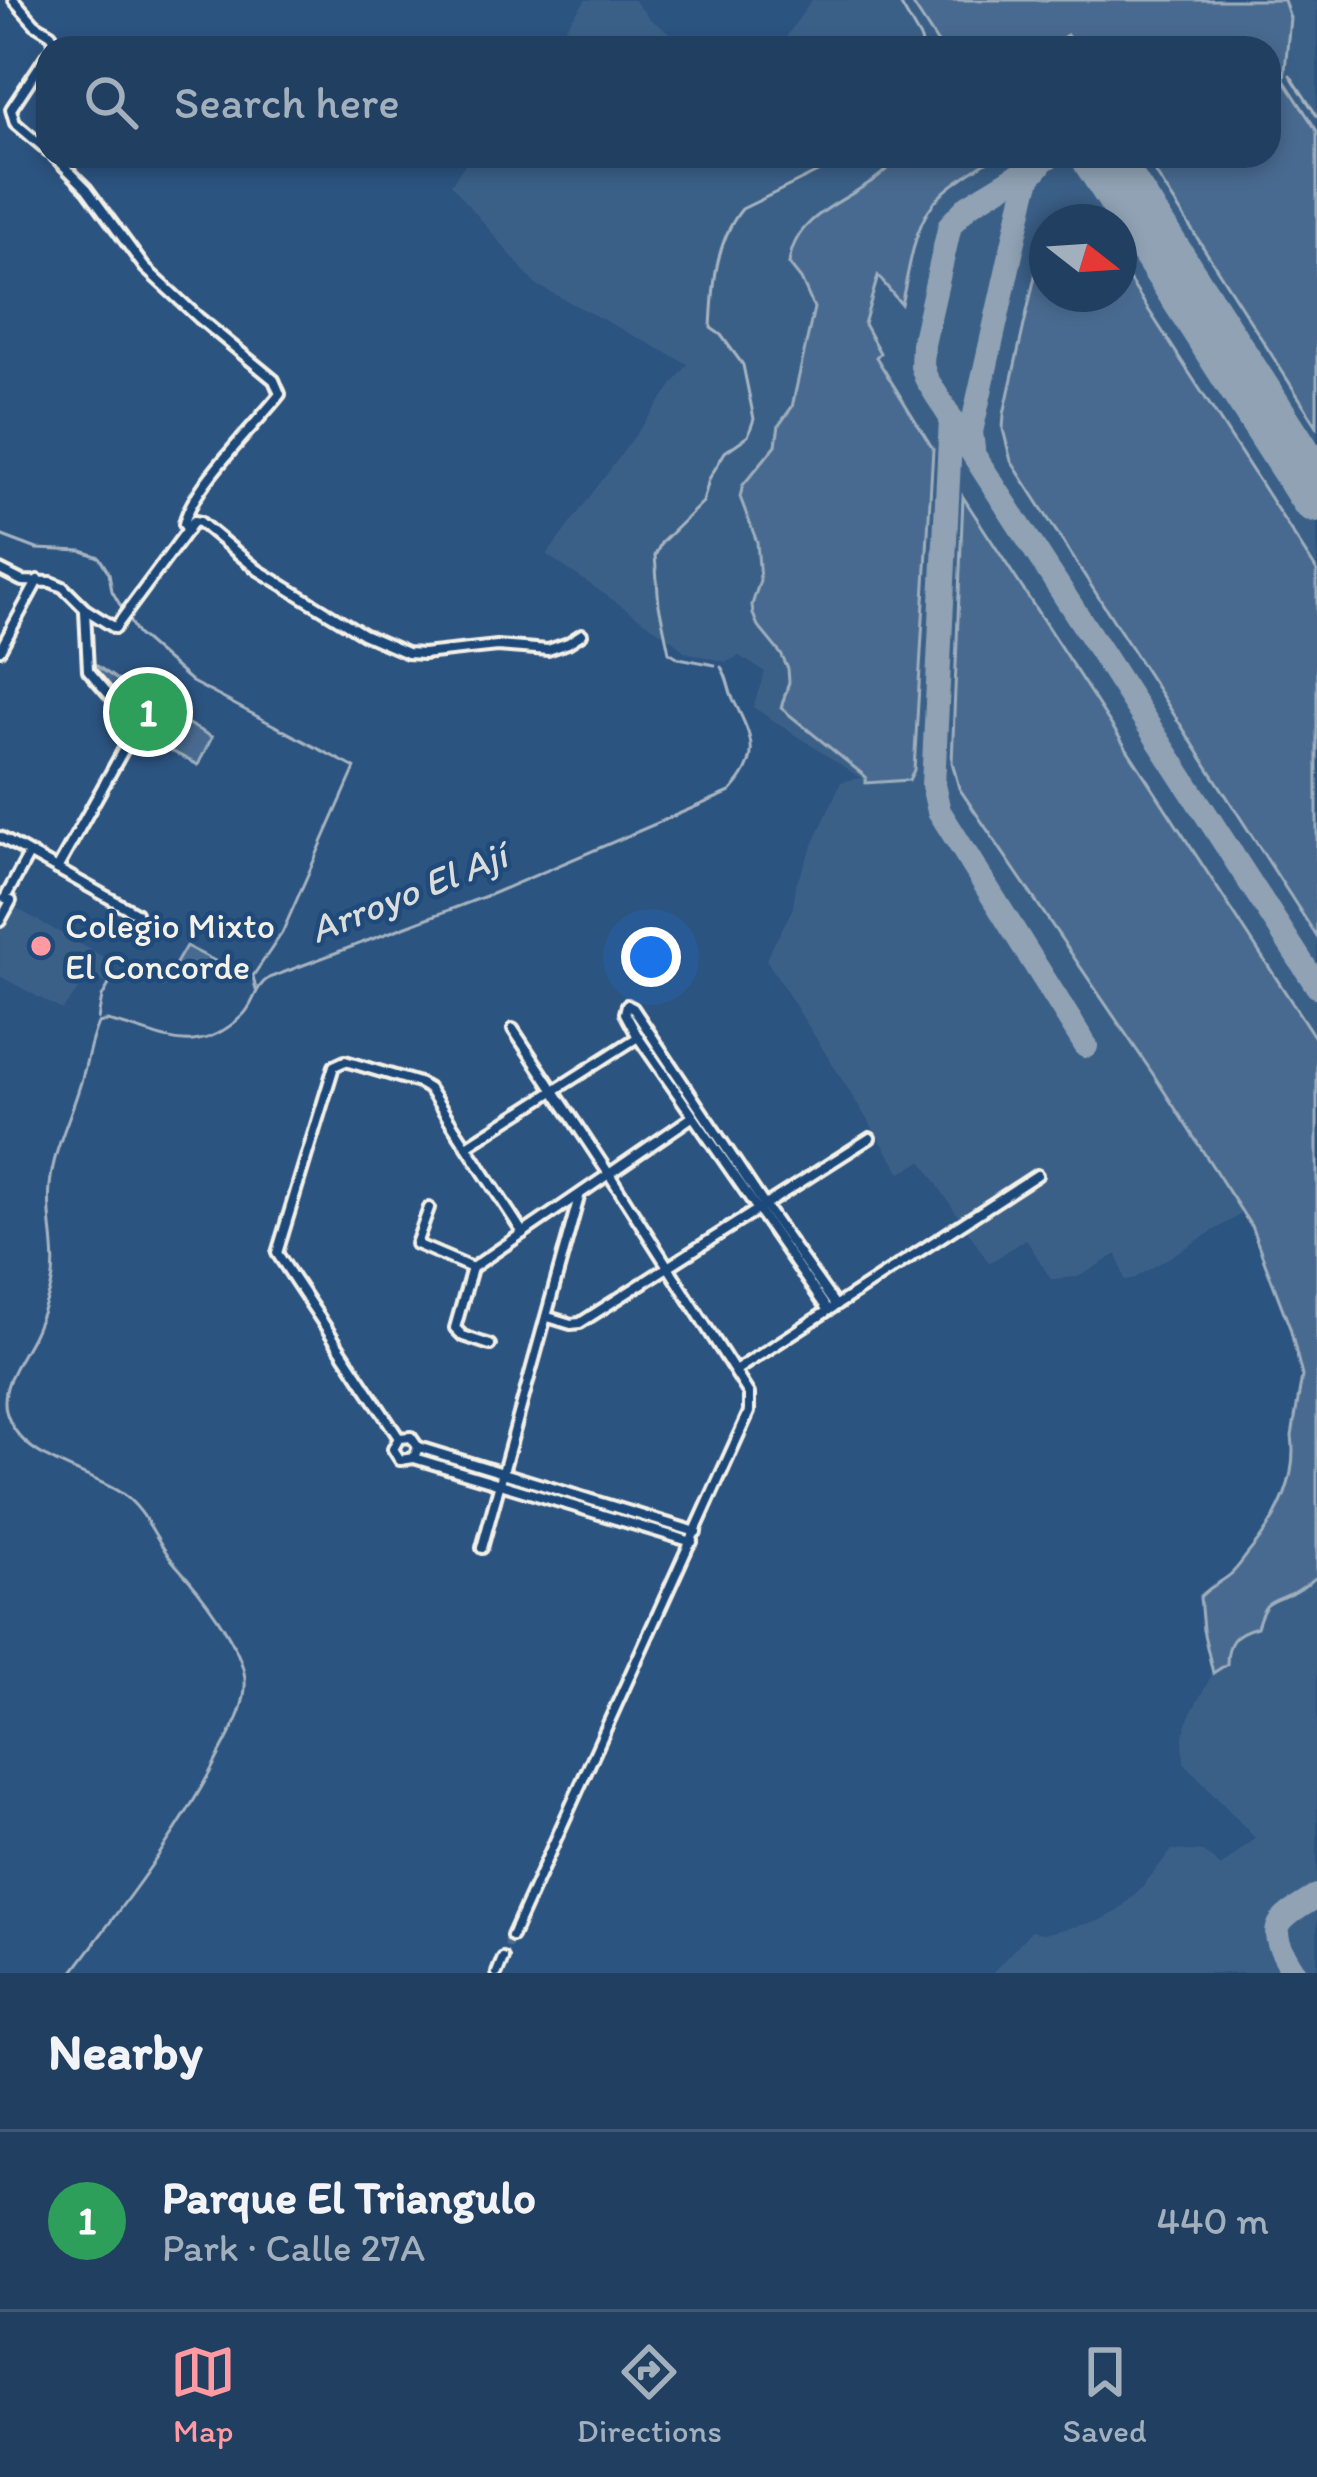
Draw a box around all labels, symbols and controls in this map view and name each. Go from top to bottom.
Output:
search box [36,36,1281,168]
icon: search [78,69,144,135]
text: Search here [174,75,400,129]
north arrow [1029,204,1137,312]
pin: 1 [109,667,187,757]
water label: Arroyo El Ají [303,829,519,953]
place label: Colegio Mixto El Concorde [65,904,275,988]
your location [621,927,681,987]
marker: Colegio Mixto El Concorde [28,933,54,959]
text: Nearby [48,2021,203,2082]
text: Parque El Triangulo [162,2170,536,2224]
text: 1 [78,2197,96,2244]
text: 440 m [1157,2197,1269,2244]
text: Park · Calle 27A [162,2224,425,2271]
tab: Map [170,2339,236,2450]
tab: Directions [577,2339,722,2450]
tab: Saved [1063,2339,1147,2450]

